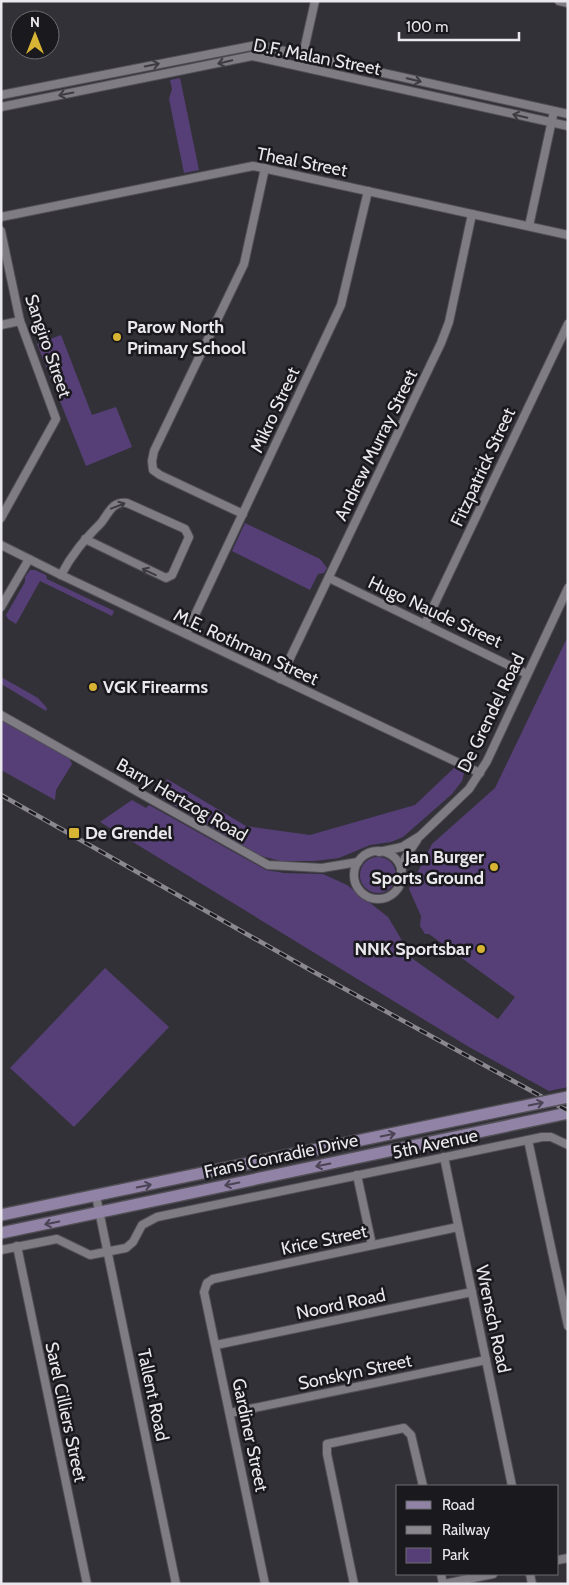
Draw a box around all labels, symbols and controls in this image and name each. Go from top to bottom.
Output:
north arrow [10,10,60,60]
scale bar [399,10,519,42]
text: N [30,13,40,31]
text: 100 m [406,18,448,36]
street label: D.F. Malan Street [252,34,382,80]
one-way arrow [217,57,233,67]
one-way arrow [144,59,160,69]
one-way arrow [405,75,421,85]
one-way arrow [58,90,74,100]
one-way arrow [513,111,529,120]
street label: Theal Street [255,142,349,182]
street label: Sangiro Street [20,291,76,401]
place label: Parow North Primary School [127,316,246,359]
marker: Parow North Primary School [111,331,123,343]
street label: Mikro Street [246,364,304,456]
street label: Andrew Murray Street [330,366,422,524]
street label: Fitzpatrick Street [446,404,520,530]
one-way arrow [110,501,125,510]
one-way arrow [142,566,157,576]
street label: Hugo Naude Street [365,571,505,653]
street label: M.E. Rothman Street [170,604,322,690]
street label: De Grendel Road [453,650,529,776]
place label: VGK Firearms [103,676,208,698]
marker: VGK Firearms [87,681,99,693]
street label: Barry Hertzog Road [113,754,251,846]
place label: De Grendel [85,822,173,844]
marker: De Grendel [67,826,81,840]
place label: Jan Burger Sports Ground [371,846,484,889]
marker: Jan Burger Sports Ground [488,861,500,873]
place label: NNK Sportsbar [354,938,471,960]
marker: NNK Sportsbar [475,943,487,955]
one-way arrow [528,1098,544,1108]
street label: 5th Avenue [390,1124,480,1164]
street label: Frans Conradie Drive [202,1129,360,1183]
one-way arrow [380,1130,396,1139]
one-way arrow [315,1161,331,1170]
one-way arrow [225,1180,241,1190]
one-way arrow [135,1181,151,1191]
one-way arrow [45,1218,61,1228]
street label: Krice Street [279,1220,369,1260]
street label: Wrensch Road [471,1263,515,1375]
street label: Noord Road [294,1284,388,1324]
street label: Sarel Cilliers Street [40,1340,92,1484]
street label: Tallent Road [132,1347,174,1443]
street label: Sonskyn Street [296,1349,414,1395]
street label: Gardiner Street [227,1376,273,1494]
legend [396,1485,559,1575]
text: Road [442,1496,475,1514]
text: Railway [442,1521,491,1539]
text: Park [442,1546,469,1564]

